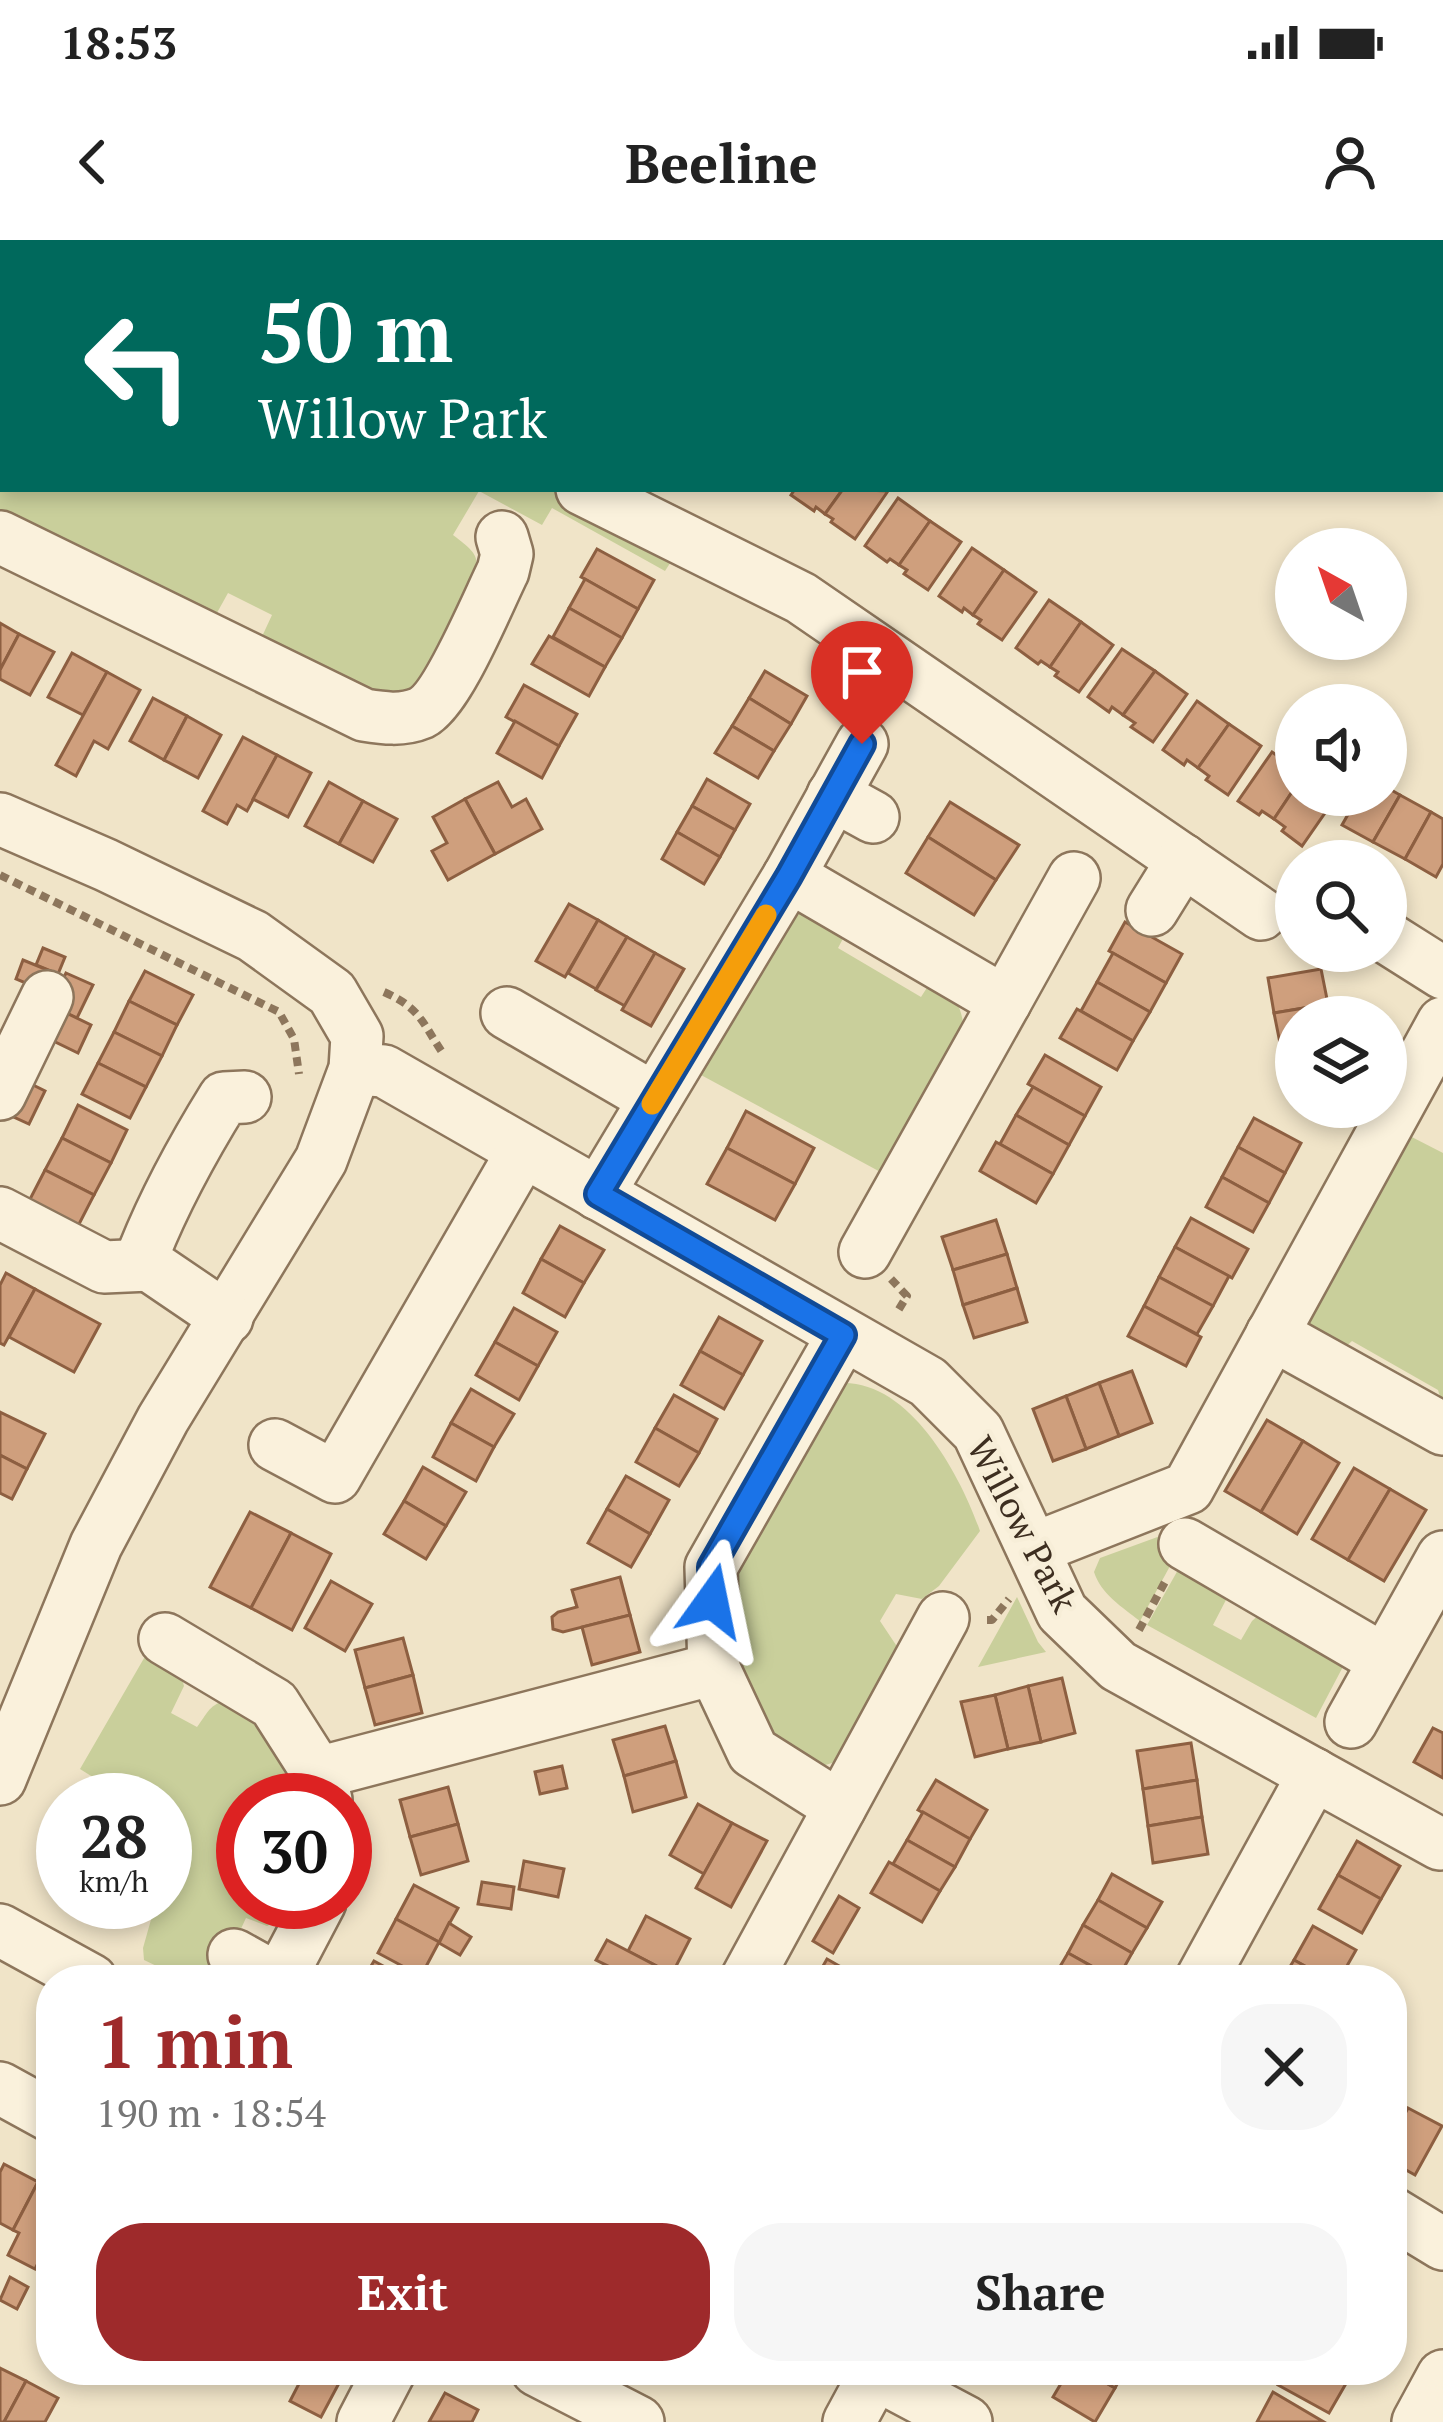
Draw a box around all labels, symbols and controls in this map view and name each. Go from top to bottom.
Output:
text: 18:53 [60,12,177,72]
text: Beeline [625,127,818,198]
icon: back [60,129,126,195]
icon: person [1317,129,1383,195]
text: 50 m [258,275,453,386]
icon: left [60,288,216,444]
text: Willow Park [258,382,547,453]
north arrow [1275,528,1407,660]
map controls [1275,528,1407,1128]
pin [811,621,913,744]
icon: arrive [829,639,895,705]
button: sound [1275,684,1407,816]
button: search [1275,840,1407,972]
button: layers [1275,996,1407,1128]
street label: Willow Park [957,1428,1089,1620]
position arrow [649,1538,775,1664]
speed limit sign: 30 [216,1773,372,1929]
text: 28 [80,1796,148,1875]
text: km/h [79,1861,149,1901]
text: 1 min [96,1993,293,2089]
button: close [1221,2004,1347,2130]
text: 190 m · 18:54 [96,2086,326,2138]
button: Exit [96,2223,710,2361]
button: Share [734,2223,1347,2361]

